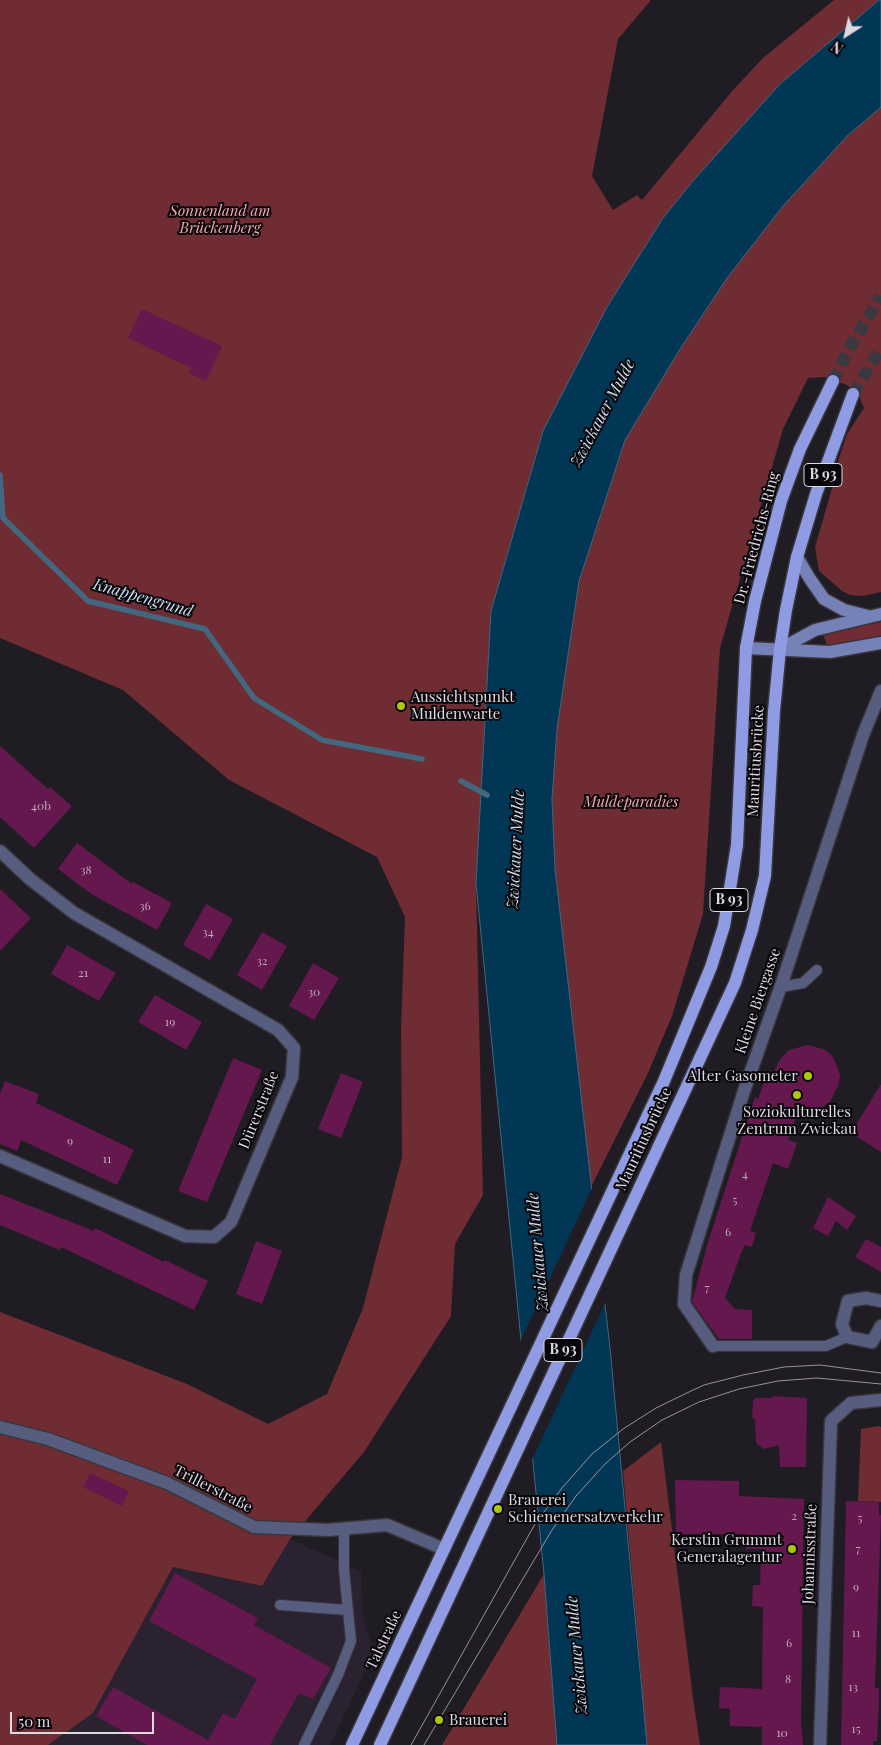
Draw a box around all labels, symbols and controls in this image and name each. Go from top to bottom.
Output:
north arrow [821,10,871,60]
text: N [828,37,847,58]
park label: Sonnenland am Brückenberg [170,202,270,237]
water label: Zwickauer Mulde [567,356,639,470]
road number: B 93 [804,464,842,486]
street label: Dr.-Friedrichs-Ring [731,470,783,606]
water label: Knappengrund [91,575,195,621]
place label: Aussichtspunkt Muldenwarte [411,688,515,723]
marker: Aussichtspunkt Muldenwarte [395,700,407,712]
street label: Mauritiusbrücke [744,705,768,817]
water label: Zwickauer Mulde [503,789,529,909]
park label: Muldeparadies [584,793,678,811]
house number: 40b [31,799,51,813]
house number: 38 [80,863,92,877]
road number: B 93 [710,888,748,912]
house number: 36 [139,899,151,913]
house number: 34 [202,925,214,939]
street label: Kleine Biergasse [732,946,784,1056]
house number: 32 [256,954,268,968]
house number: 21 [78,966,88,980]
house number: 30 [308,985,320,999]
house number: 19 [165,1015,175,1029]
place label: Alter Gasometer [688,1067,798,1085]
street label: Dürerstraße [235,1068,283,1152]
marker: Alter Gasometer [802,1070,814,1082]
street label: Mauritiusbrücke [612,1084,676,1194]
marker: Soziokulturelles Zentrum Zwickau [791,1089,803,1101]
place label: Soziokulturelles Zentrum Zwickau [737,1103,857,1138]
house number: 9 [67,1134,73,1148]
house number: 11 [103,1152,111,1166]
house number: 4 [742,1167,748,1181]
water label: Zwickauer Mulde [523,1192,553,1312]
house number: 5 [733,1193,737,1207]
house number: 6 [725,1225,731,1239]
house number: 7 [705,1281,709,1295]
road number: B 93 [544,1338,582,1362]
street label: Trillerstraße [171,1462,255,1516]
place label: Brauerei Schienenersatzverkehr [508,1491,663,1526]
marker: Brauerei Schienenersatzverkehr [492,1503,504,1515]
street label: Johannisstraße [799,1503,821,1605]
house number: 2 [791,1509,797,1523]
house number: 5 [858,1511,862,1525]
place label: Kerstin Grummt Generalagentur [671,1531,782,1566]
house number: 7 [856,1542,860,1556]
marker: Kerstin Grummt Generalagentur [786,1543,798,1555]
house number: 9 [853,1580,859,1594]
water label: Zwickauer Mulde [562,1595,592,1715]
street label: Talstraße [362,1607,406,1673]
house number: 11 [852,1626,860,1640]
house number: 6 [786,1636,792,1650]
house number: 8 [785,1672,791,1686]
house number: 13 [848,1680,858,1694]
scale bar [12,1702,156,1734]
text: 50 m [18,1711,50,1731]
place label: Brauerei [449,1711,507,1729]
marker: Brauerei [433,1714,445,1726]
house number: 15 [851,1722,861,1736]
house number: 10 [776,1726,788,1740]

